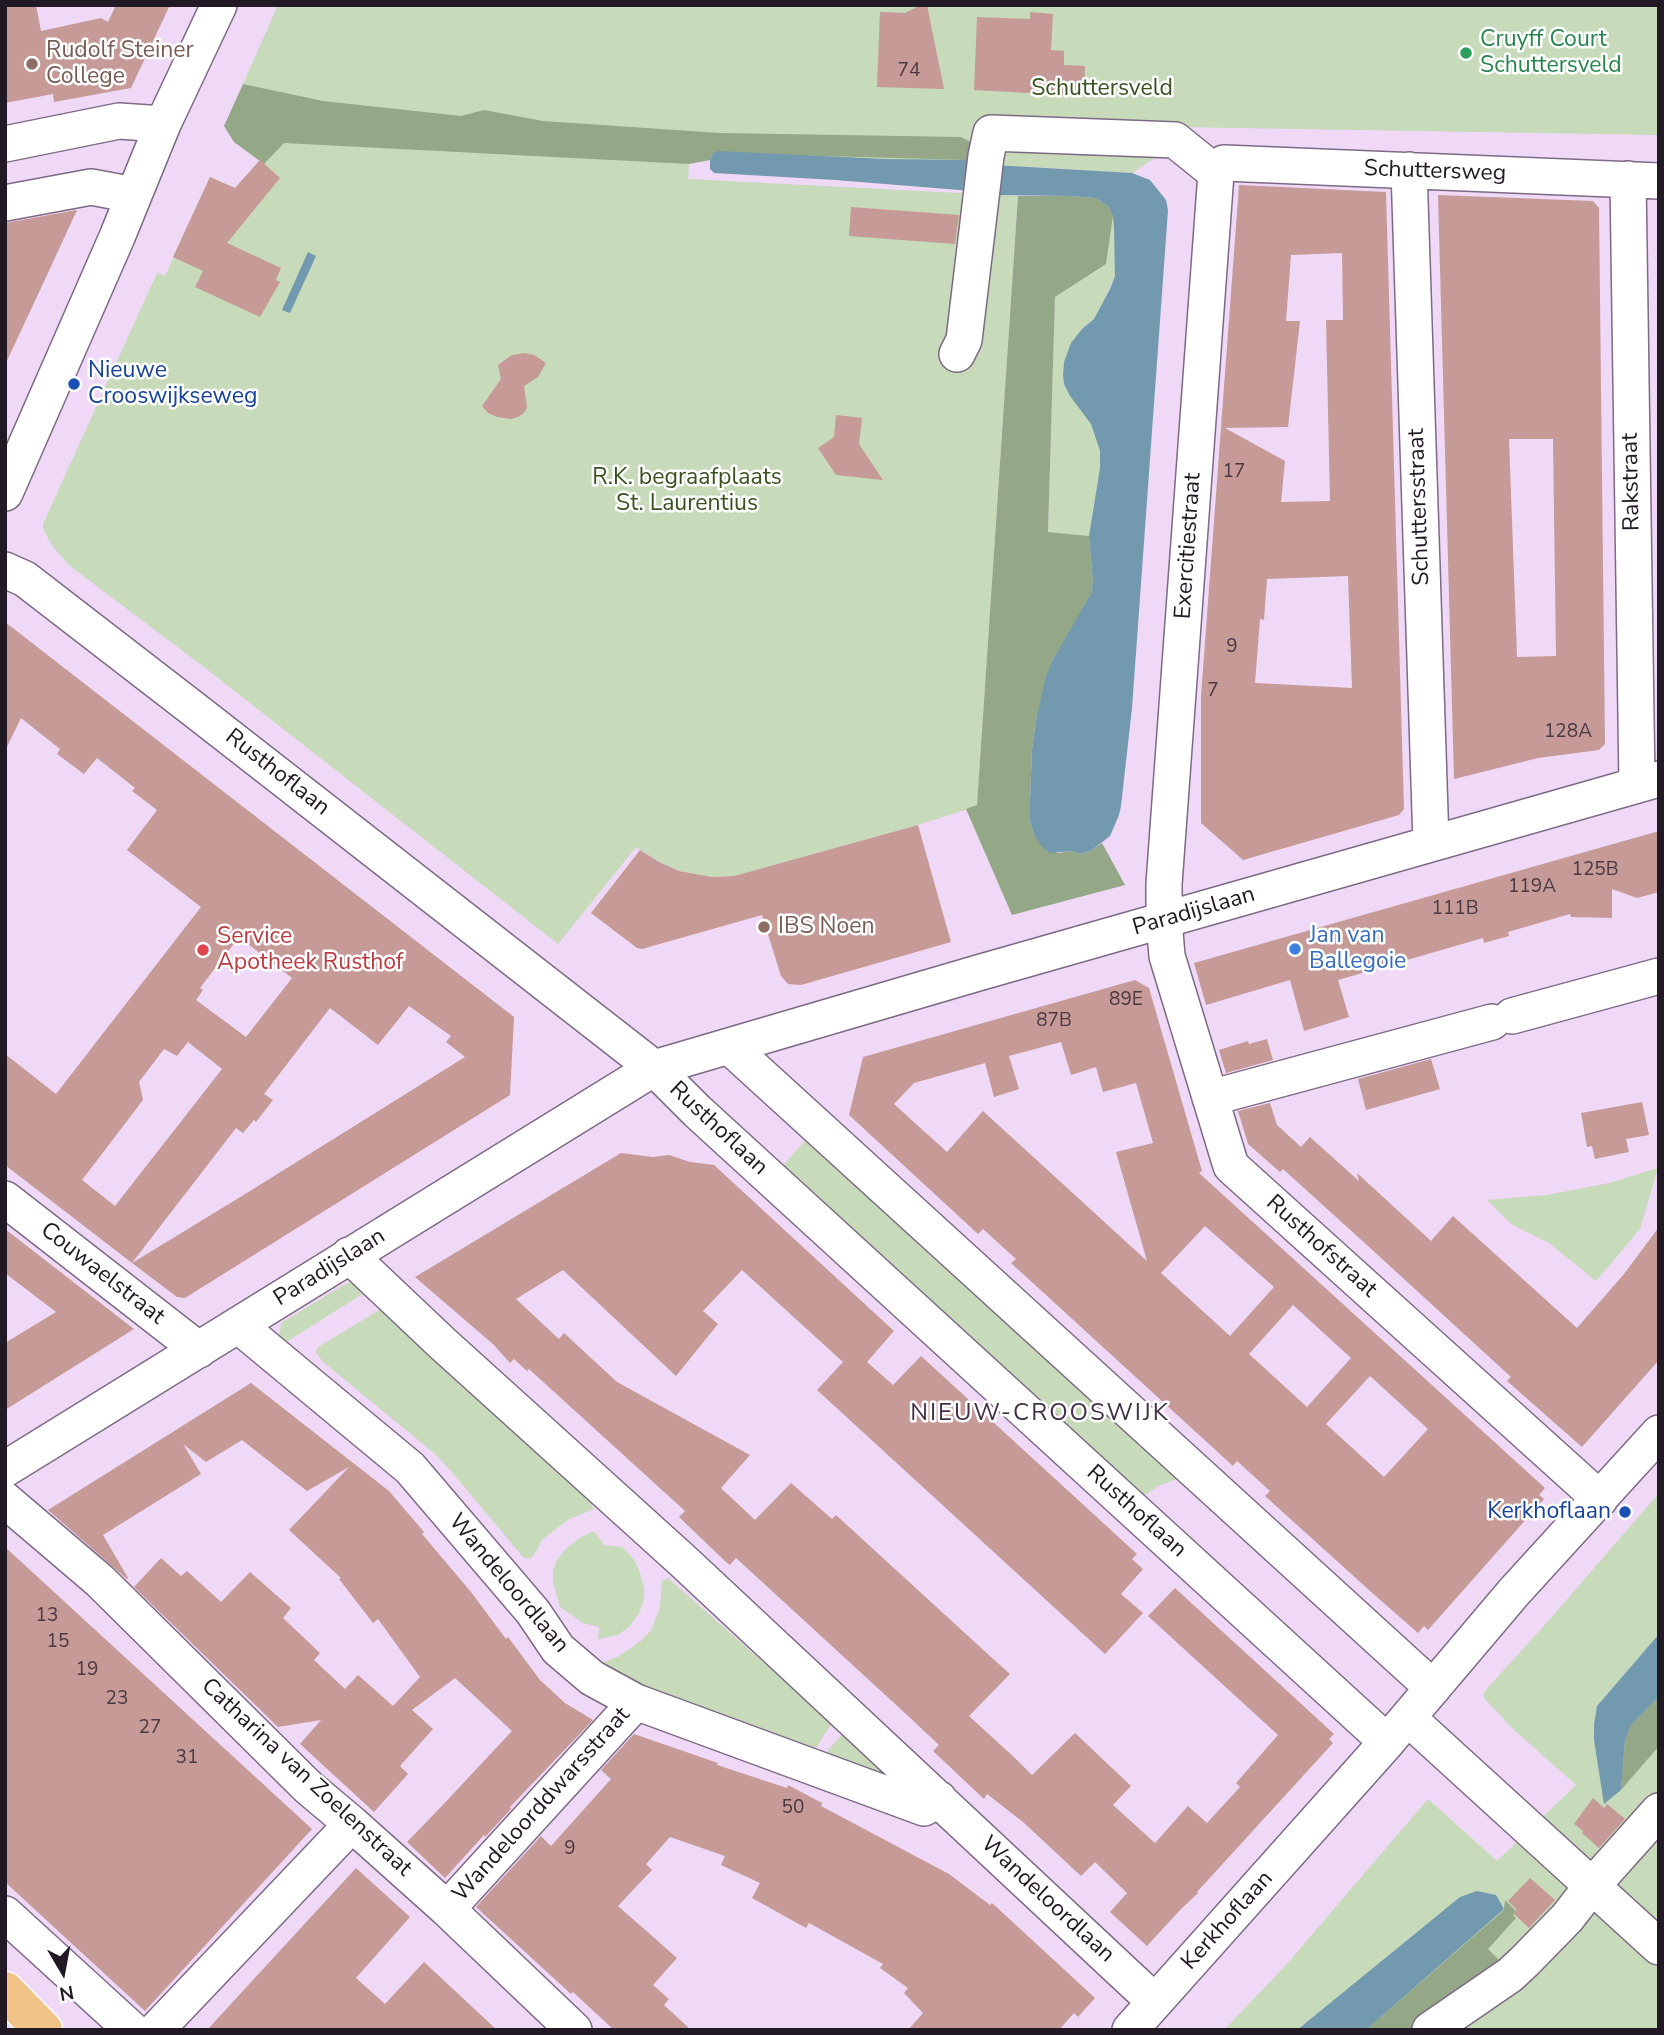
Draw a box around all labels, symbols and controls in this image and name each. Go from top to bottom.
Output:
place label: Cruyff Court Schuttersveld [1480,26,1622,80]
place label: Rudolf Steiner College [46,37,194,91]
marker: Cruyff Court Schuttersveld [1458,45,1474,61]
marker: Rudolf Steiner College [24,56,40,72]
house number: 74 [898,60,920,82]
park label: Schuttersveld [1031,75,1173,103]
street label: Schuttersweg [1363,156,1507,188]
place label: Nieuwe Crooswijkseweg [88,357,257,411]
marker: Nieuwe Crooswijkseweg [66,376,82,392]
street label: Schuttersstraat [1403,428,1437,586]
street label: Rakstraat [1617,433,1647,531]
house number: 17 [1223,461,1245,483]
park label: R.K. begraafplaats St. Laurentius [592,464,782,518]
street label: Exercitiestraat [1170,472,1208,620]
house number: 9 [1226,636,1238,658]
house number: 7 [1207,680,1219,702]
house number: 128A [1544,721,1592,743]
street label: Rusthoflaan [219,724,335,822]
house number: 125B [1571,859,1619,881]
house number: 119A [1508,876,1556,898]
street label: Paradijslaan [1130,881,1258,943]
house number: 111B [1431,898,1479,920]
place label: IBS Noen [778,913,875,941]
marker: IBS Noen [756,919,772,935]
place label: Jan van Ballegoie [1309,922,1406,976]
place label: Service Apotheek Rusthof [217,923,404,977]
marker: Jan van Ballegoie [1287,941,1303,957]
marker: Service Apotheek Rusthof [195,942,211,958]
house number: 89E [1109,989,1143,1011]
house number: 87B [1036,1010,1072,1032]
street label: Rusthoflaan [663,1076,773,1182]
street label: Rusthofstraat [1260,1190,1382,1304]
street label: Couwaelstraat [34,1217,170,1331]
street label: Paradijslaan [269,1223,391,1313]
district label: NIEUW-CROOSWIJK [912,1400,1168,1428]
street label: Rusthoflaan [1080,1460,1192,1564]
place label: Kerkhoflaan [1487,1498,1611,1526]
marker: Kerkhoflaan [1617,1504,1633,1520]
street label: Wandeloordlaan [442,1509,574,1659]
house number: 13 [36,1605,58,1627]
house number: 15 [47,1631,69,1653]
house number: 19 [76,1659,98,1681]
street label: Catharina van Zoelenstraat [195,1673,417,1883]
house number: 23 [106,1688,128,1710]
street label: Wandeloorddwarsstraat [447,1702,637,1908]
house number: 27 [139,1717,161,1739]
house number: 31 [176,1747,198,1769]
house number: 50 [782,1797,804,1819]
street label: Wandeloordlaan [974,1831,1120,1969]
house number: 9 [564,1838,576,1860]
street label: Kerkhoflaan [1176,1866,1280,1976]
north arrow [28,1937,98,2007]
text: N [57,1979,76,2007]

